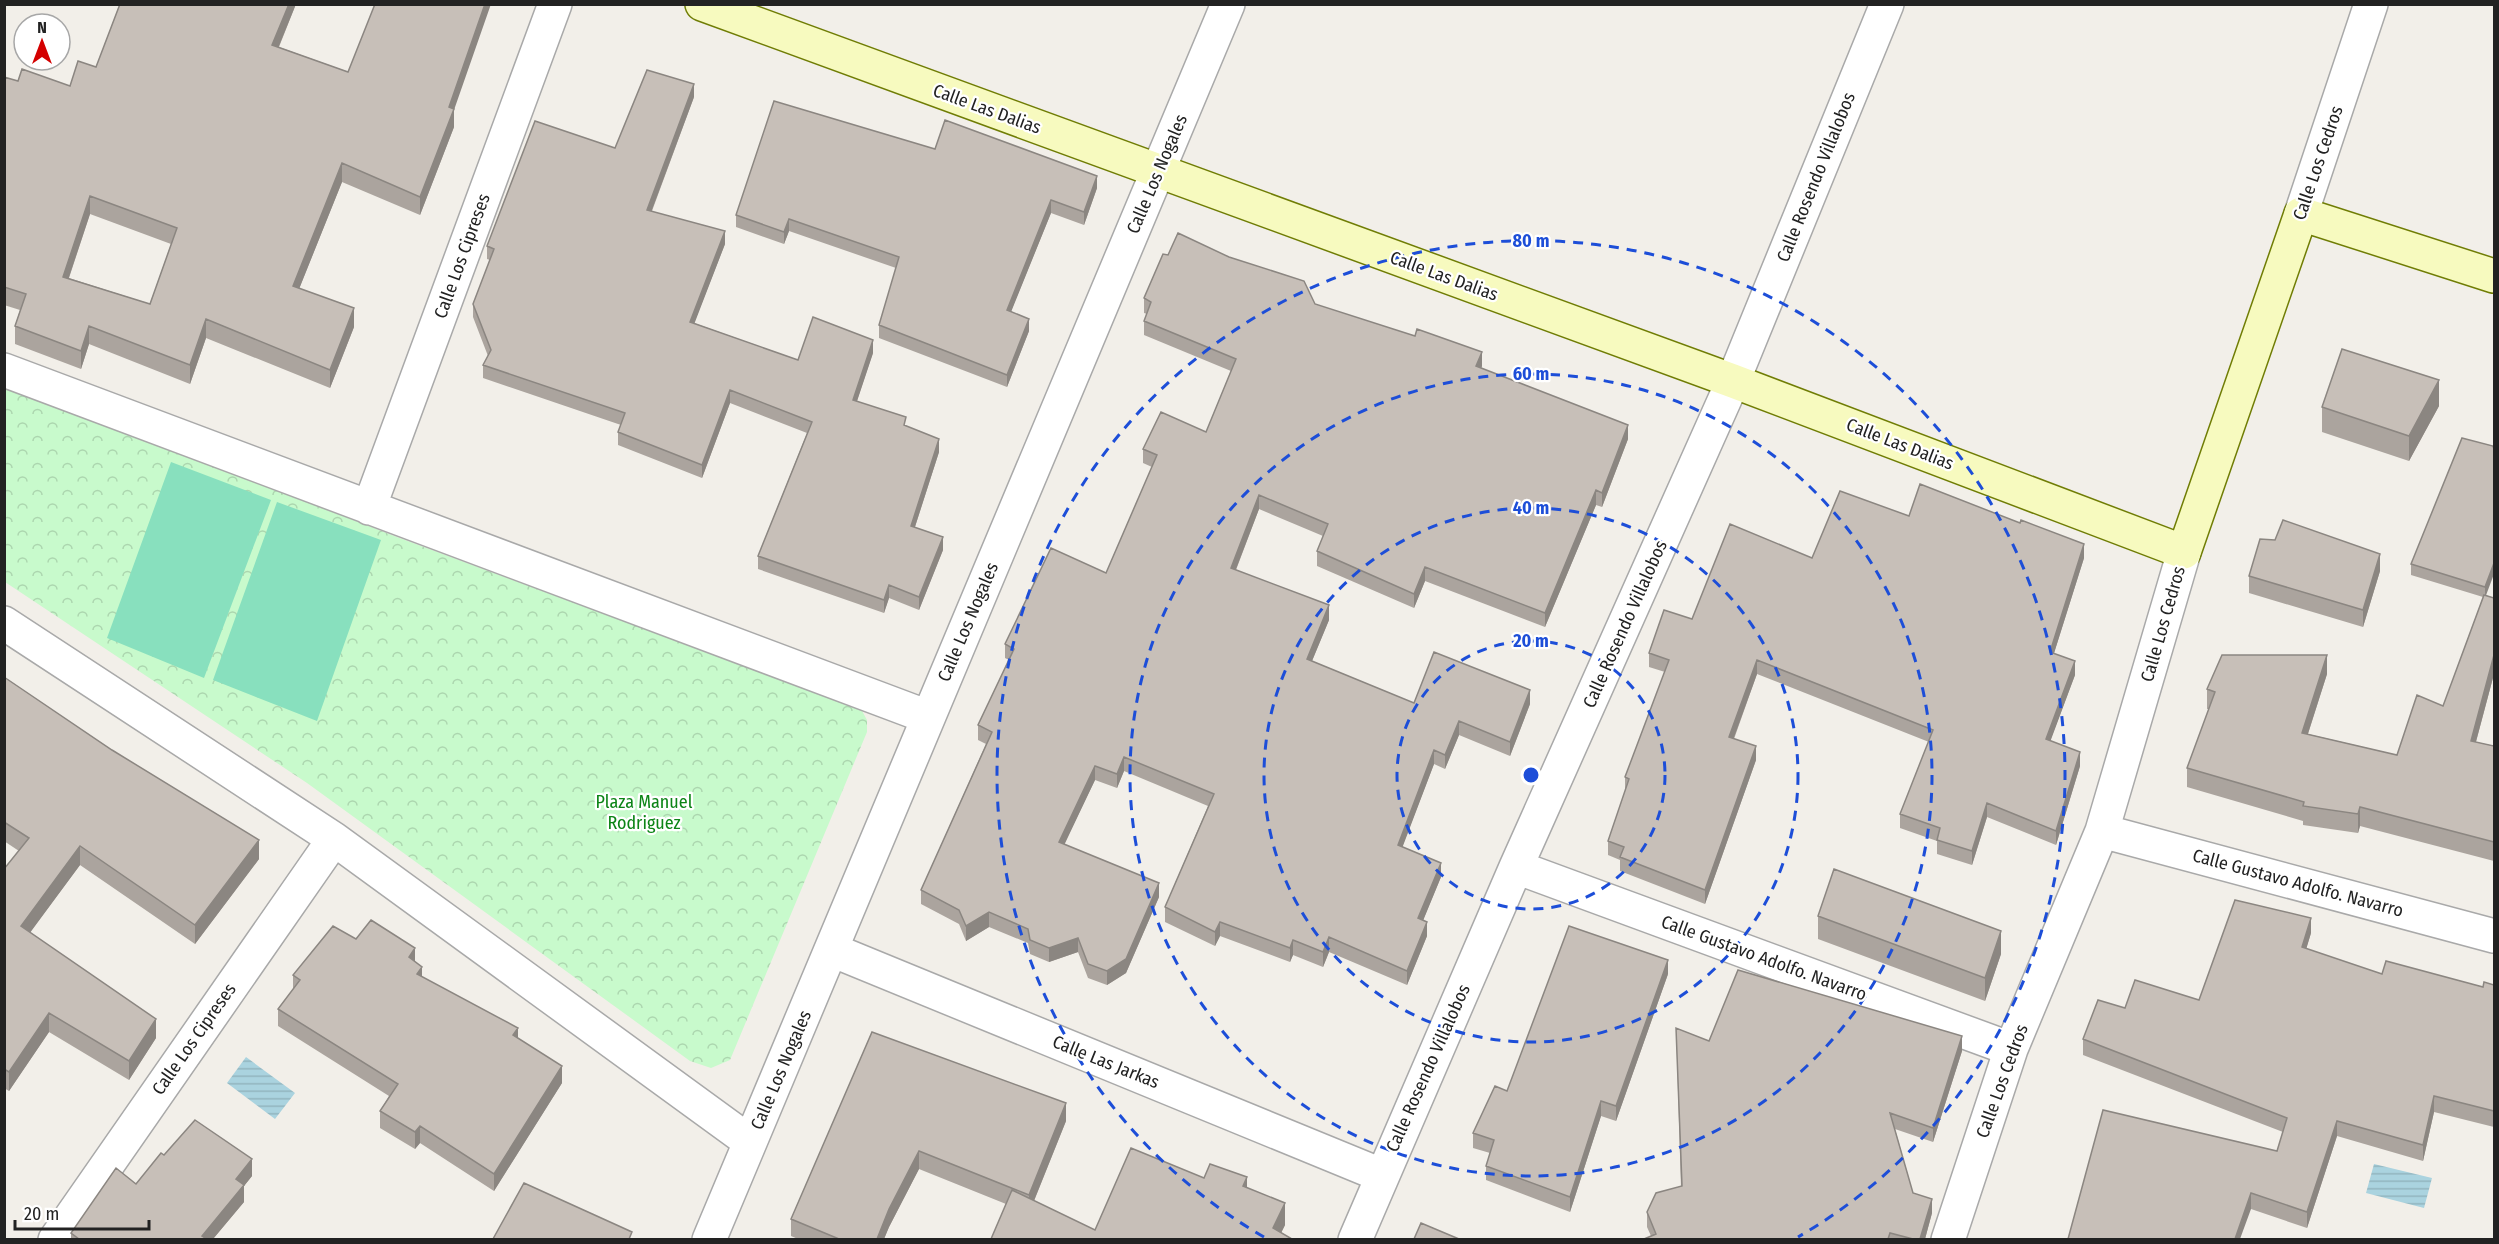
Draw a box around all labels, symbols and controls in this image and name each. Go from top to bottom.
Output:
north arrow [12,12,72,72]
text: N [37,18,47,37]
street label: Calle Las Dalias [930,79,1044,139]
street label: Calle Rosendo Villalobos [1772,89,1860,265]
street label: Calle Los Cedros [2288,103,2348,223]
street label: Calle Los Nogales [1122,111,1192,237]
street label: Calle Los Cipreses [429,190,495,321]
text: 80 m [1513,230,1549,252]
street label: Calle Las Dalias [1387,246,1501,306]
text: 60 m [1513,363,1549,385]
street label: Calle Las Dalias [1843,413,1957,475]
text: 40 m [1513,497,1549,519]
street label: Calle Rosendo Villalobos [1578,536,1672,711]
street label: Calle Los Nogales [933,559,1003,685]
street label: Calle Los Cedros [2136,563,2190,684]
text: 20 m [1512,630,1549,652]
centre of rings [1521,765,1541,785]
park label: Plaza Manuel Rodriguez [596,791,693,834]
street label: Calle Gustavo Adolfo. Navarro [2190,844,2406,922]
street label: Calle Gustavo Adolfo. Navarro [1658,911,1870,1005]
street label: Calle Los Cipreses [147,979,241,1099]
street label: Calle Rosendo Villalobos [1381,980,1475,1155]
street label: Calle Los Nogales [746,1007,816,1133]
street label: Calle Los Cedros [1971,1021,2033,1141]
street label: Calle Las Jarkas [1049,1031,1163,1094]
scale bar [15,1193,148,1231]
text: 20 m [24,1203,59,1225]

